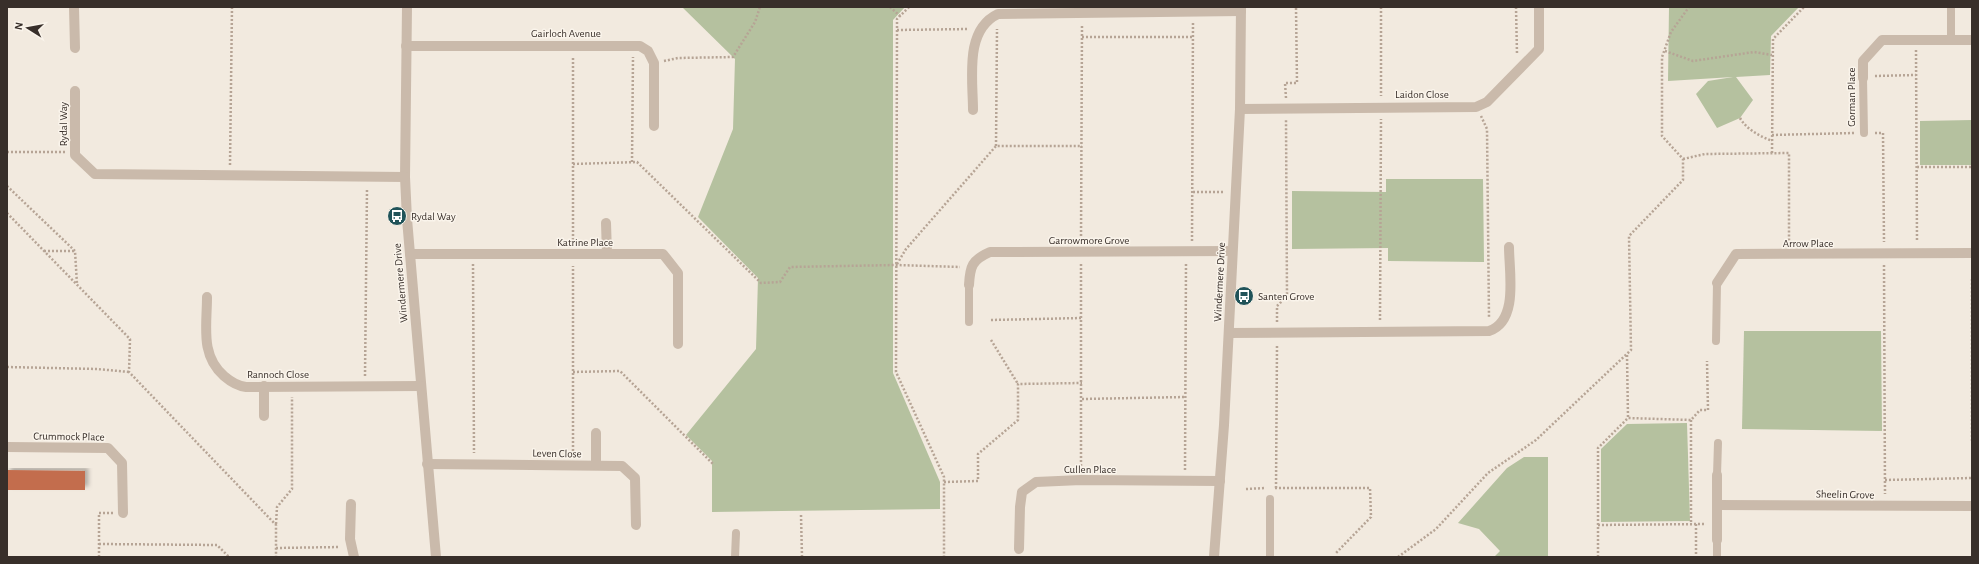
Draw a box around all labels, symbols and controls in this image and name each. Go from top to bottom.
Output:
north arrow [8,8,48,48]
text: N [13,21,25,31]
street label: Gairloch Avenue [531,28,601,39]
street label: Gorman Place [1846,67,1857,127]
street label: Laidon Close [1395,89,1449,100]
street label: Rydal Way [58,101,69,146]
bus stop icon: Rydal Way [386,205,408,227]
place label: Rydal Way [411,211,456,222]
street label: Garrowmore Grove [1049,235,1129,246]
street label: Katrine Place [557,237,613,248]
street label: Arrow Place [1783,238,1833,249]
street label: Windermere Drive [1212,242,1227,322]
street label: Windermere Drive [392,243,409,323]
bus stop icon: Santen Grove [1233,285,1255,307]
place label: Santen Grove [1258,291,1314,302]
street label: Rannoch Close [247,369,309,380]
street label: Crummock Place [33,430,105,443]
street label: Leven Close [532,448,582,459]
street label: Cullen Place [1064,464,1116,475]
street label: Sheelin Grove [1816,488,1874,501]

